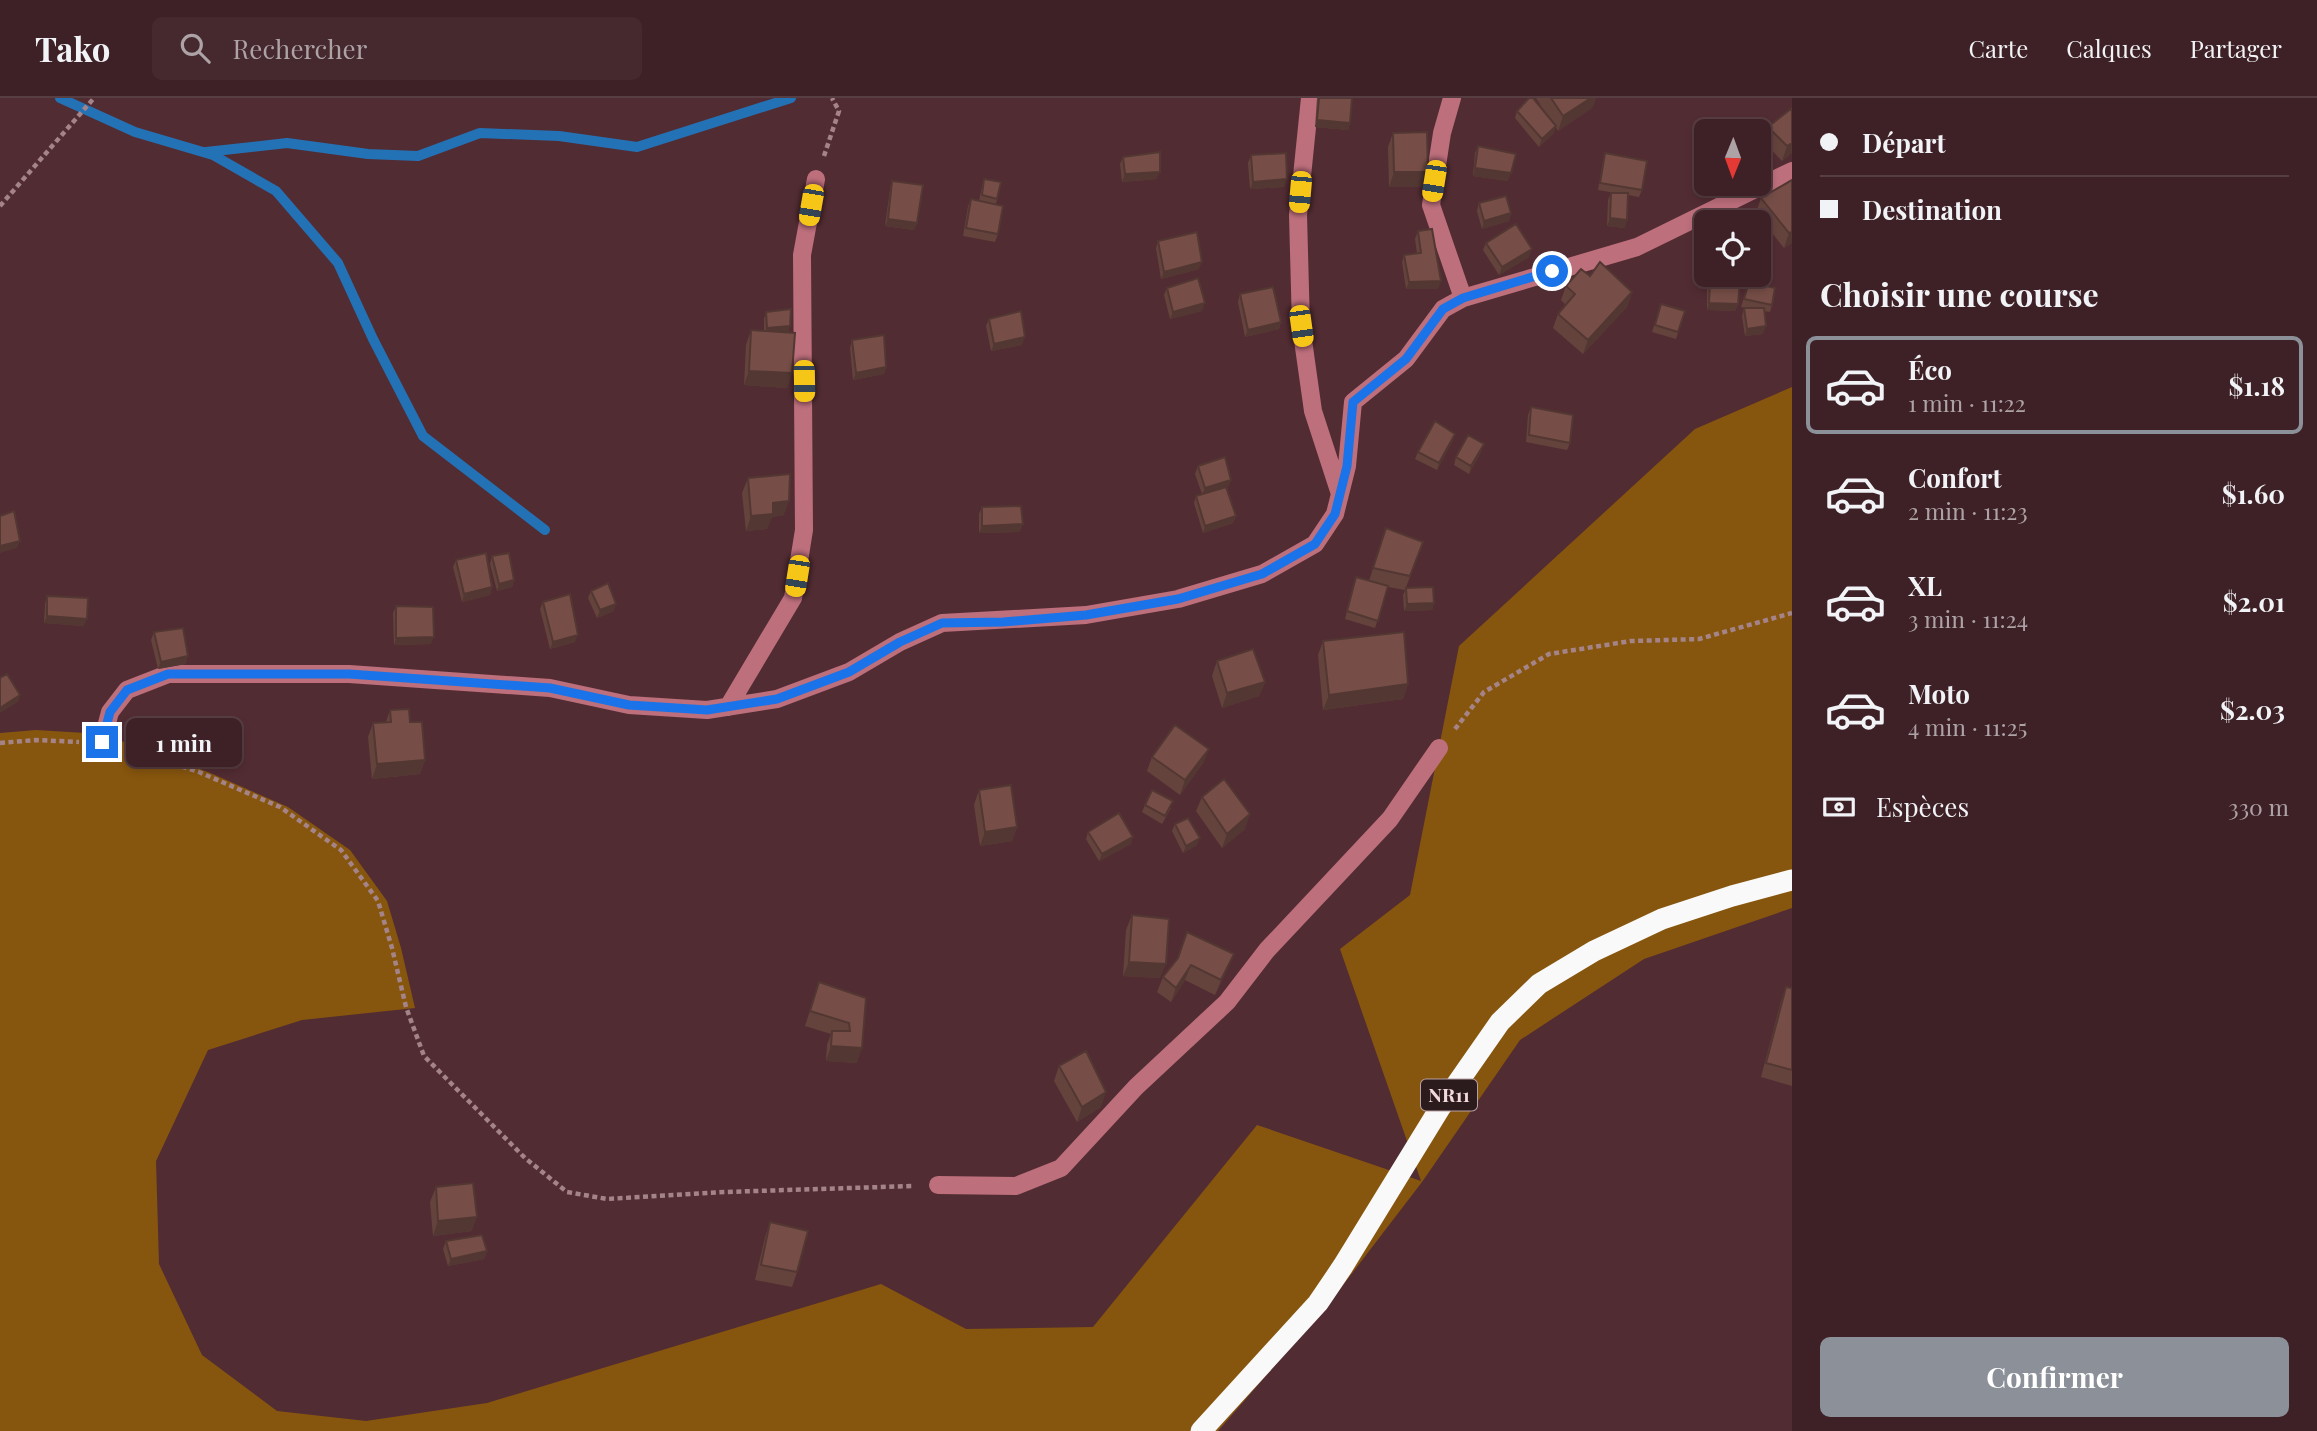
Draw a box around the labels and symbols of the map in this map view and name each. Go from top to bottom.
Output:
north arrow [1694,119,1771,196]
car [1421,159,1448,203]
car [1288,170,1313,214]
car [798,182,825,228]
route start [1536,255,1568,287]
car [1288,304,1315,348]
car [794,360,815,402]
car [784,554,811,598]
callout: 1 min [126,718,242,766]
route end [86,726,118,758]
road number: NR11 [1421,1079,1477,1110]

